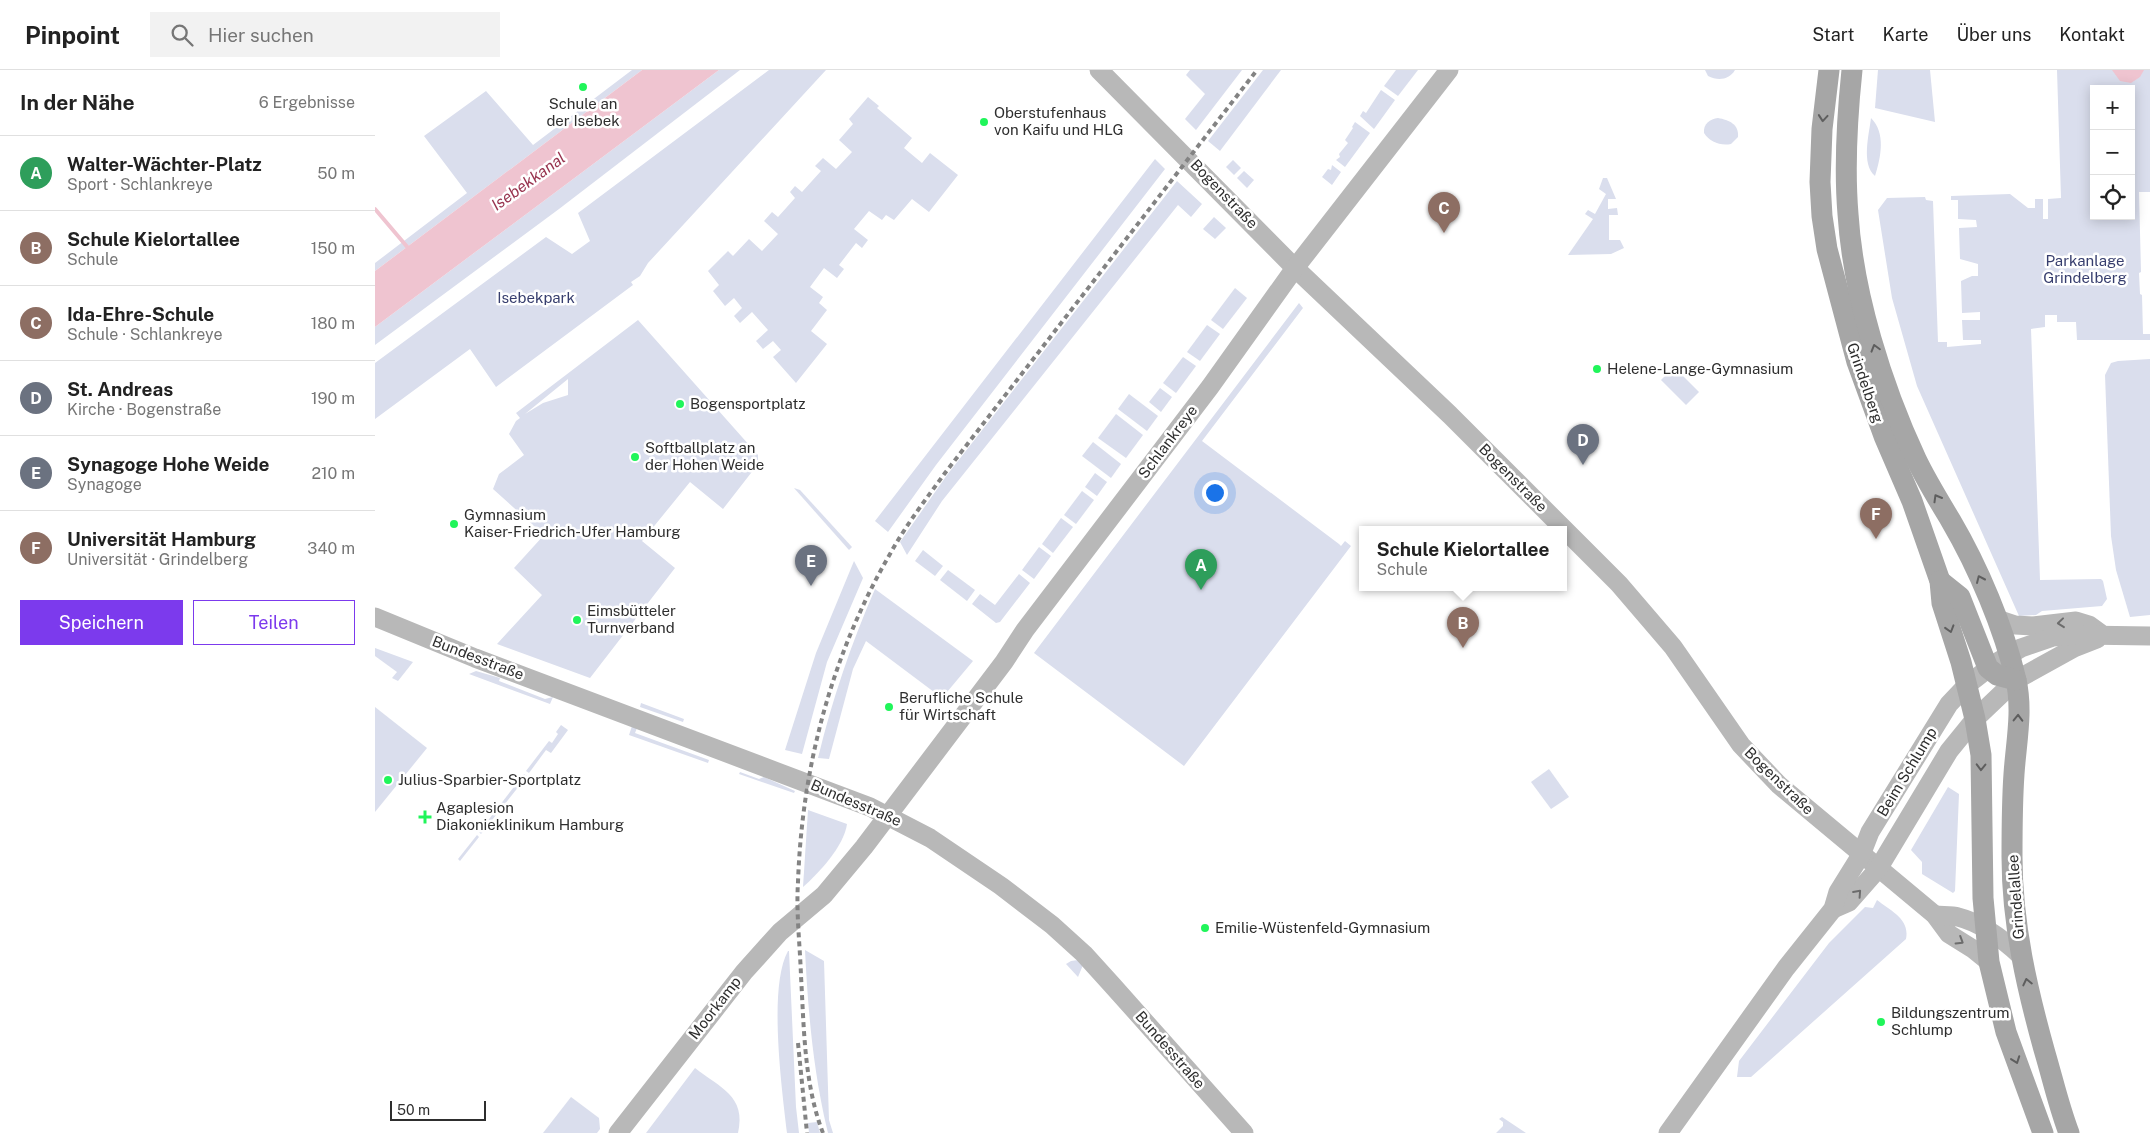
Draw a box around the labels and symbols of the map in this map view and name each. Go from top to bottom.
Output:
marker: Schule an der Isebek [577,81,589,93]
place label: Schule an der Isebek [546,95,620,129]
place label: Oberstufenhaus von Kaifu und HLG [994,104,1124,138]
one-way arrow [1818,115,1829,123]
marker: Oberstufenhaus von Kaifu und HLG [978,116,990,128]
water label: Isebekkanal [488,148,569,215]
street label: Bogenstraße [1187,156,1261,232]
pin: C [1428,192,1460,233]
park label: Parkanlage Grindelberg [2043,252,2127,286]
park label: Isebekpark [497,289,575,306]
street label: Grindelberg [1844,341,1887,425]
one-way arrow [1870,344,1880,353]
place label: Helene-Lange-Gymnasium [1607,360,1793,377]
marker: Helene-Lange-Gymnasium [1591,363,1603,375]
place label: Bogensportplatz [690,395,806,412]
marker: Bogensportplatz [674,398,686,410]
street label: Schlankreye [1135,402,1201,482]
pin: D [1567,424,1599,465]
place label: Softballplatz an der Hohen Weide [645,439,764,473]
street label: Bogenstraße [1476,440,1551,515]
marker: Softballplatz an der Hohen Weide [629,451,641,463]
your location [1202,480,1228,506]
one-way arrow [1933,494,1943,503]
pin: F [1860,498,1892,539]
place label: Gymnasium Kaiser-Friedrich-Ufer Hamburg [464,506,681,540]
marker: Gymnasium Kaiser-Friedrich-Ufer Hamburg [448,518,460,530]
pin: E [795,545,827,586]
pin: A [1185,549,1217,590]
one-way arrow [1975,575,1986,584]
place label: Eimsbütteler Turnverband [587,602,676,636]
pin: B [1447,607,1479,648]
marker: Eimsbütteler Turnverband [571,614,583,626]
one-way arrow [2056,617,2064,628]
one-way arrow [1945,624,1955,632]
street label: Bundesstraße [430,632,526,683]
place label: Berufliche Schule für Wirtschaft [899,689,1023,723]
marker: Berufliche Schule für Wirtschaft [883,701,895,713]
one-way arrow [2013,714,2024,722]
street label: Beim Schlump [1873,724,1940,819]
street label: Bogenstraße [1741,744,1817,818]
one-way arrow [1976,764,1986,771]
place label: Julius-Sparbier-Sportplatz [398,771,581,788]
marker: Julius-Sparbier-Sportplatz [382,774,394,786]
street label: Bundesstraße [808,776,904,829]
place label: Agaplesion Diakonieklinikum Hamburg [436,799,624,833]
marker: Agaplesion Diakonieklinikum Hamburg [418,810,432,824]
street label: Grindelallee [2004,854,2027,940]
one-way arrow [1853,889,1862,898]
place label: Emilie-Wüstenfeld-Gymnasium [1215,919,1430,936]
marker: Emilie-Wüstenfeld-Gymnasium [1199,922,1211,934]
one-way arrow [1955,934,1964,944]
street label: Moorkamp [685,973,744,1042]
one-way arrow [2022,978,2032,987]
place label: Bildungszentrum Schlump [1891,1004,2010,1038]
street label: Bundesstraße [1132,1008,1209,1092]
marker: Bildungszentrum Schlump [1875,1016,1887,1028]
one-way arrow [2010,1055,2020,1064]
scale bar [390,1098,486,1121]

